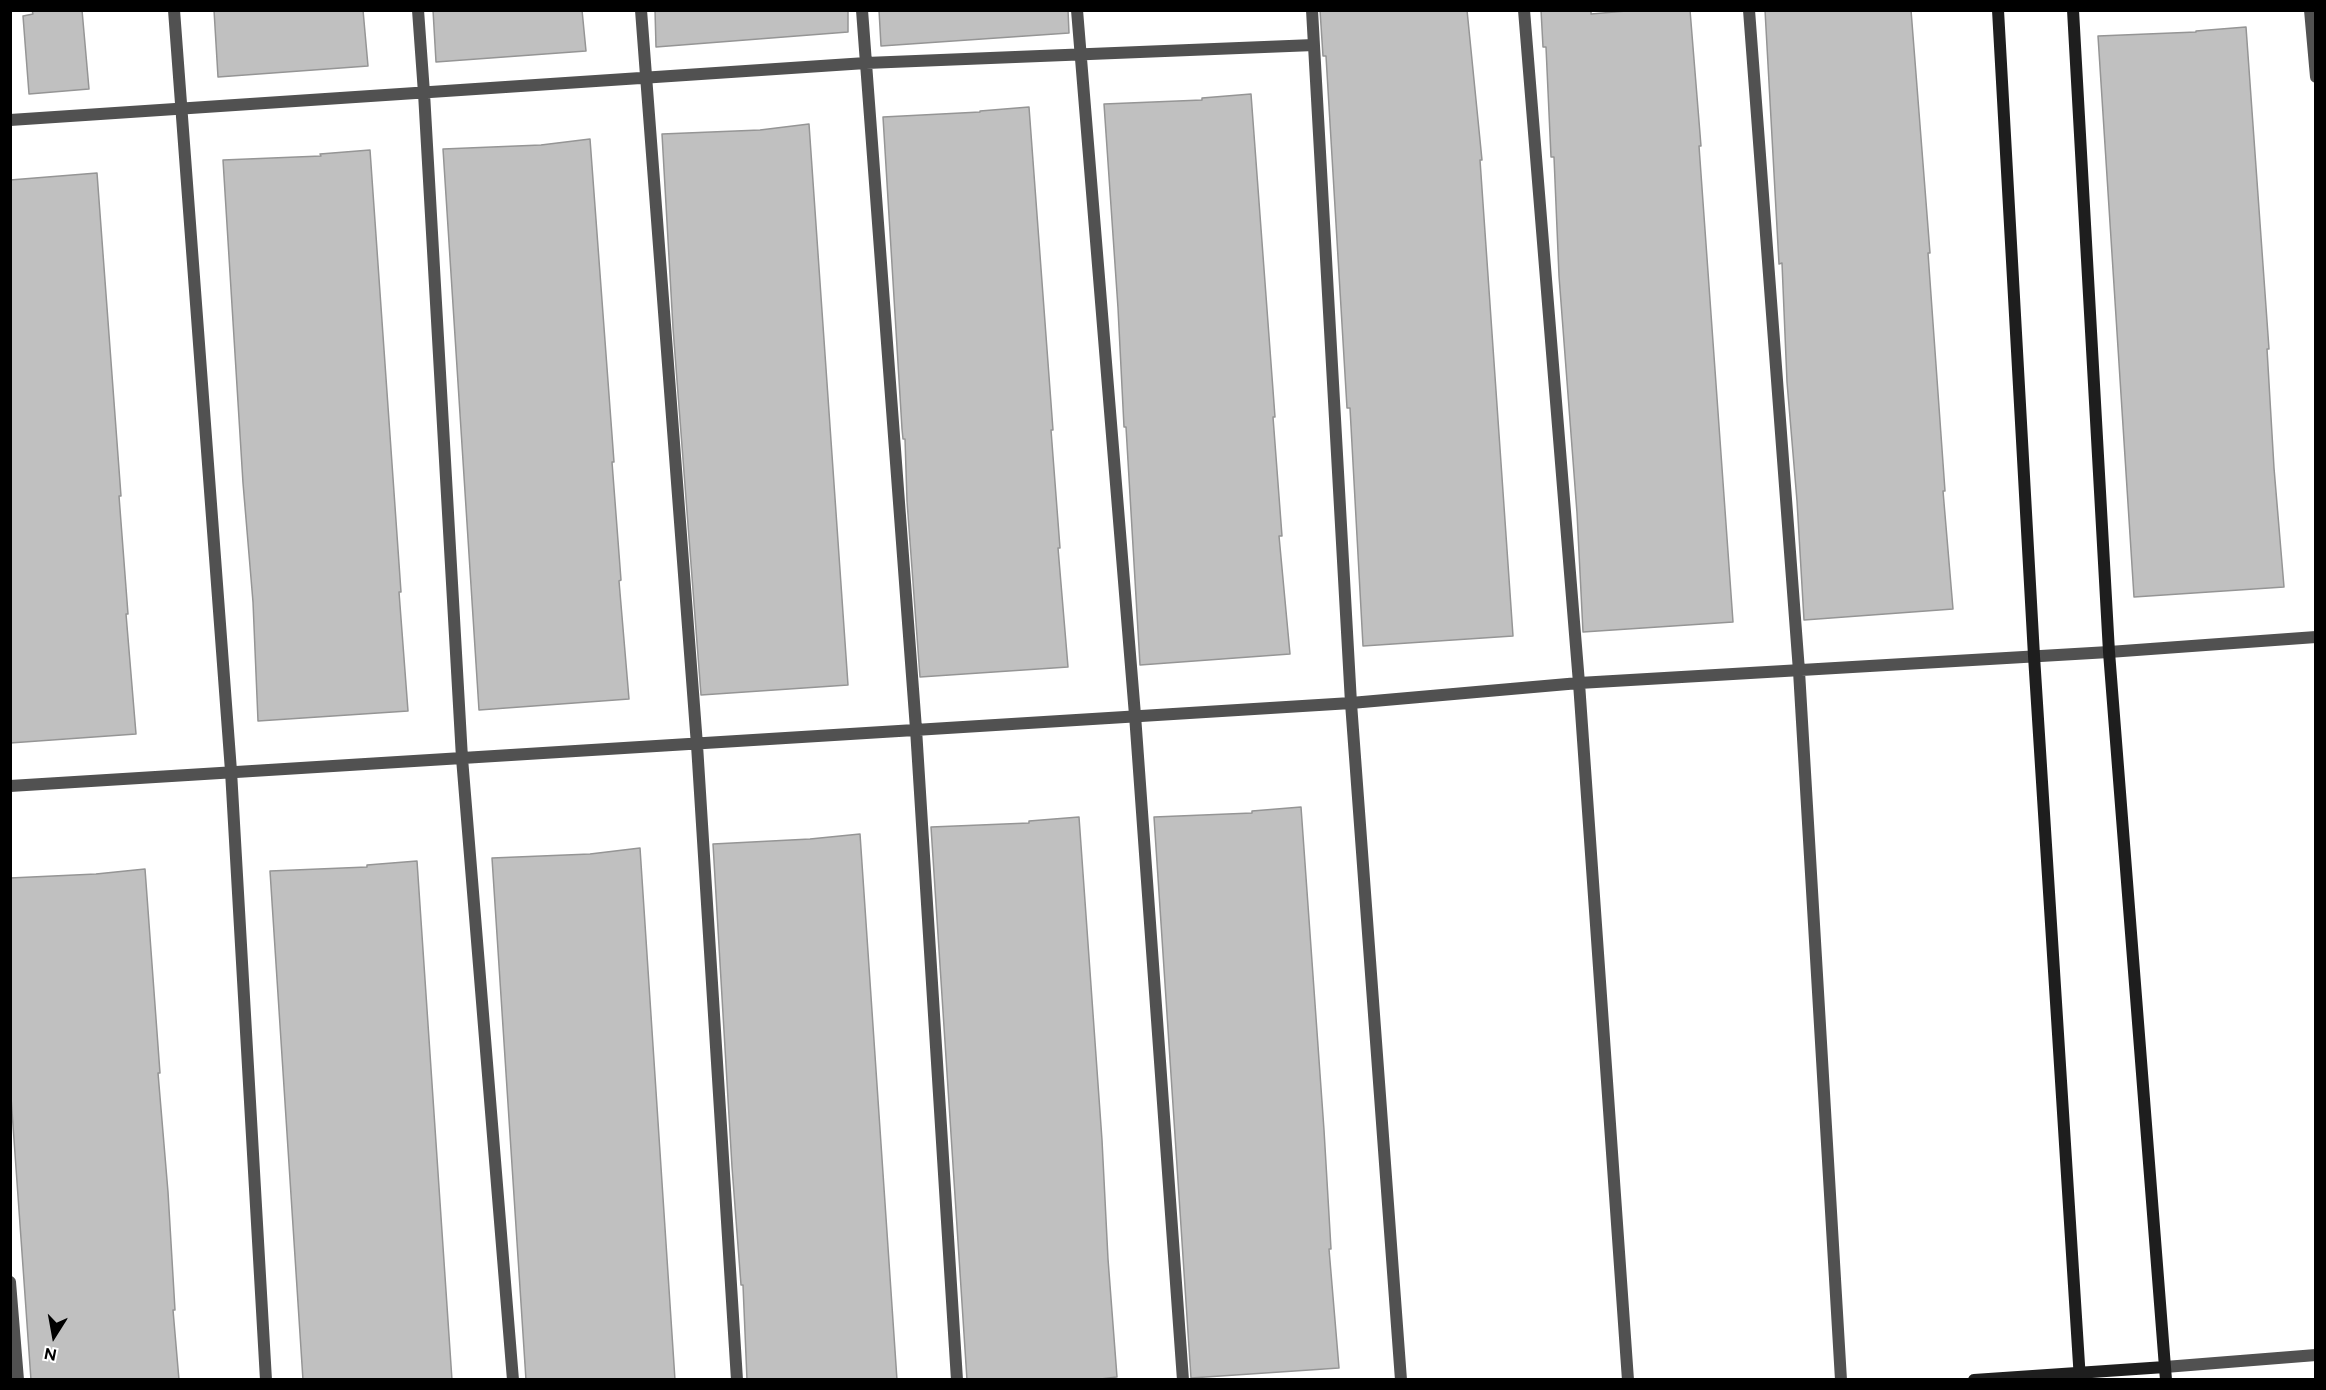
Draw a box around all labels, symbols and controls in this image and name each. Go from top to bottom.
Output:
north arrow [24,1306,84,1366]
text: N [43,1344,58,1365]

